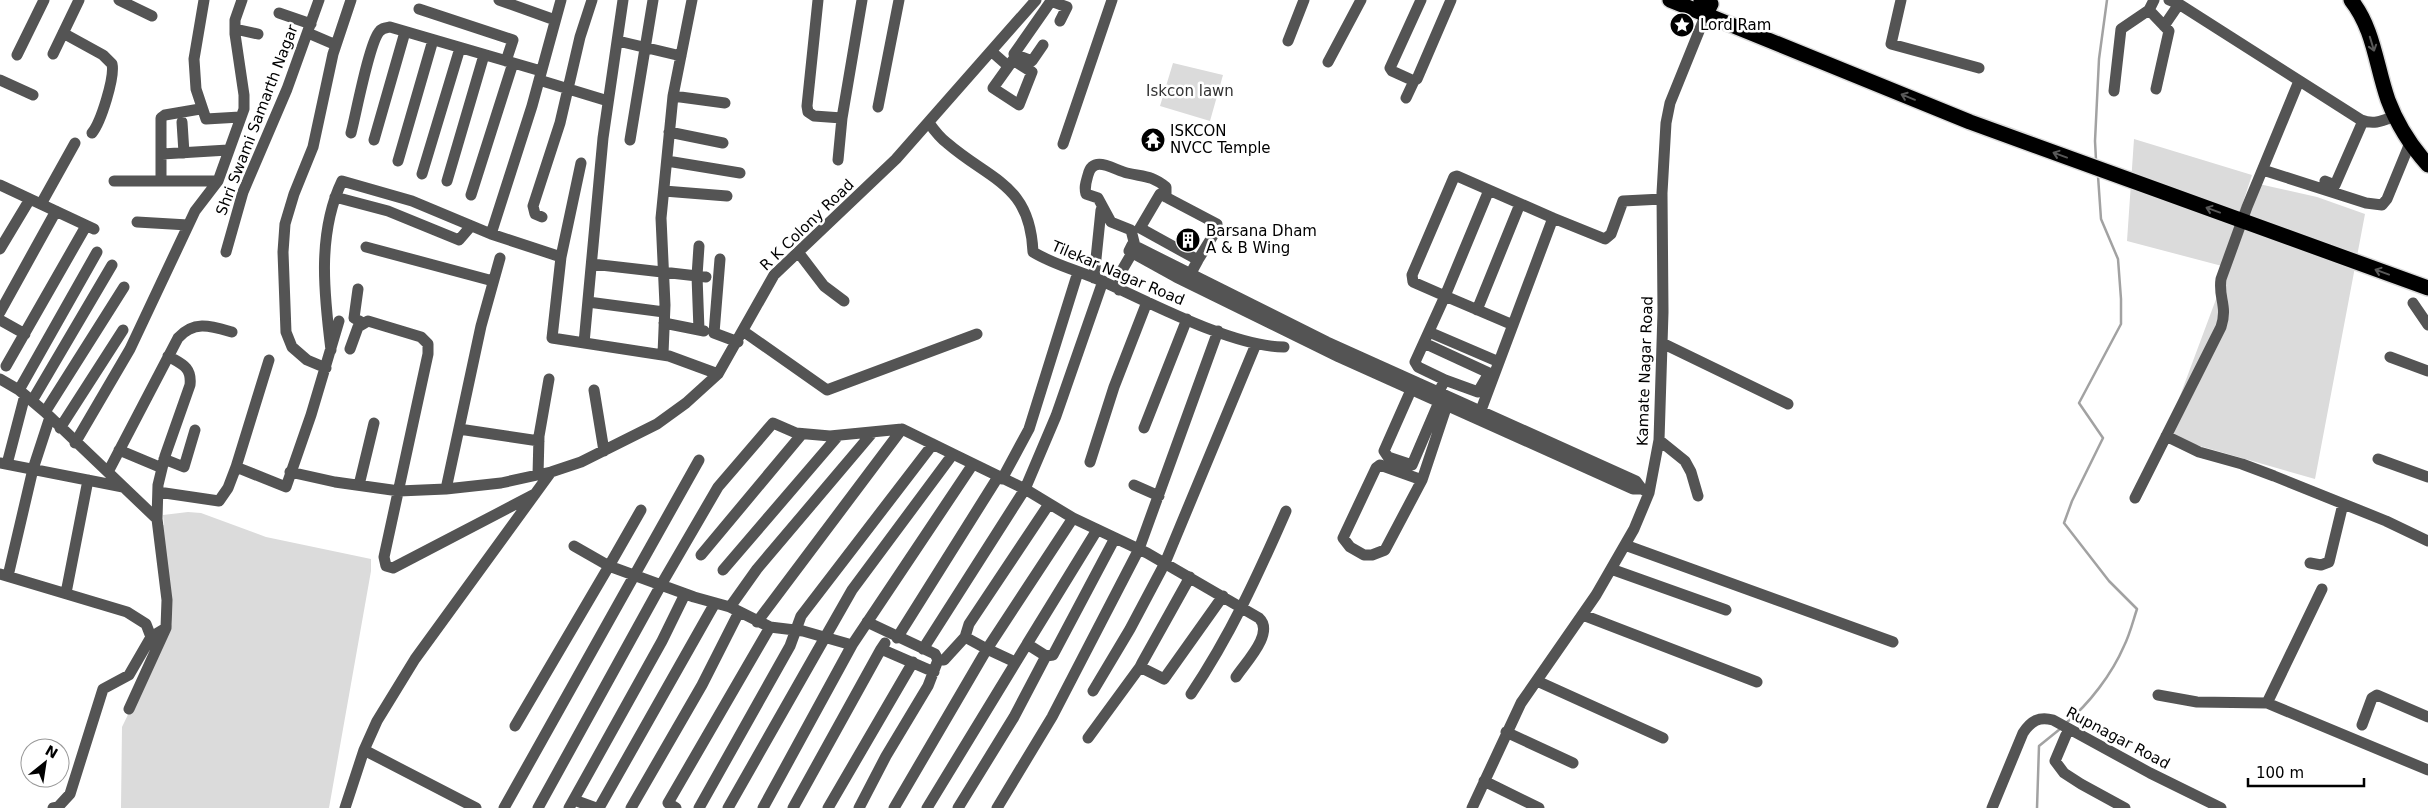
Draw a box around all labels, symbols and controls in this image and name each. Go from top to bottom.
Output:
place icon: Lord Ram [1669,12,1695,38]
place label: Lord Ram [1700,16,1771,34]
street label: Shri Swami Samarth Nagar [212,21,302,218]
one-way arrow [2368,35,2378,51]
park label: Iskcon lawn [1146,82,1234,100]
one-way arrow [1901,92,1917,101]
place label: ISKCON NVCC Temple [1170,122,1271,157]
temple icon: ISKCON NVCC Temple [1140,127,1166,153]
one-way arrow [2053,150,2068,159]
street label: R K Colony Road [756,176,858,274]
one-way arrow [2206,205,2221,214]
place label: Barsana Dham A & B Wing [1206,222,1317,257]
building icon: Barsana Dham A & B Wing [1175,227,1201,253]
street label: Tilekar Nagar Road [1048,236,1187,309]
one-way arrow [2375,267,2390,276]
street label: Kamate Nagar Road [1633,296,1657,446]
street label: Rupnagar Road [2063,703,2173,773]
north arrow [20,738,70,788]
text: N [42,742,61,762]
scale bar [2248,756,2364,788]
text: 100 m [2256,764,2304,782]

